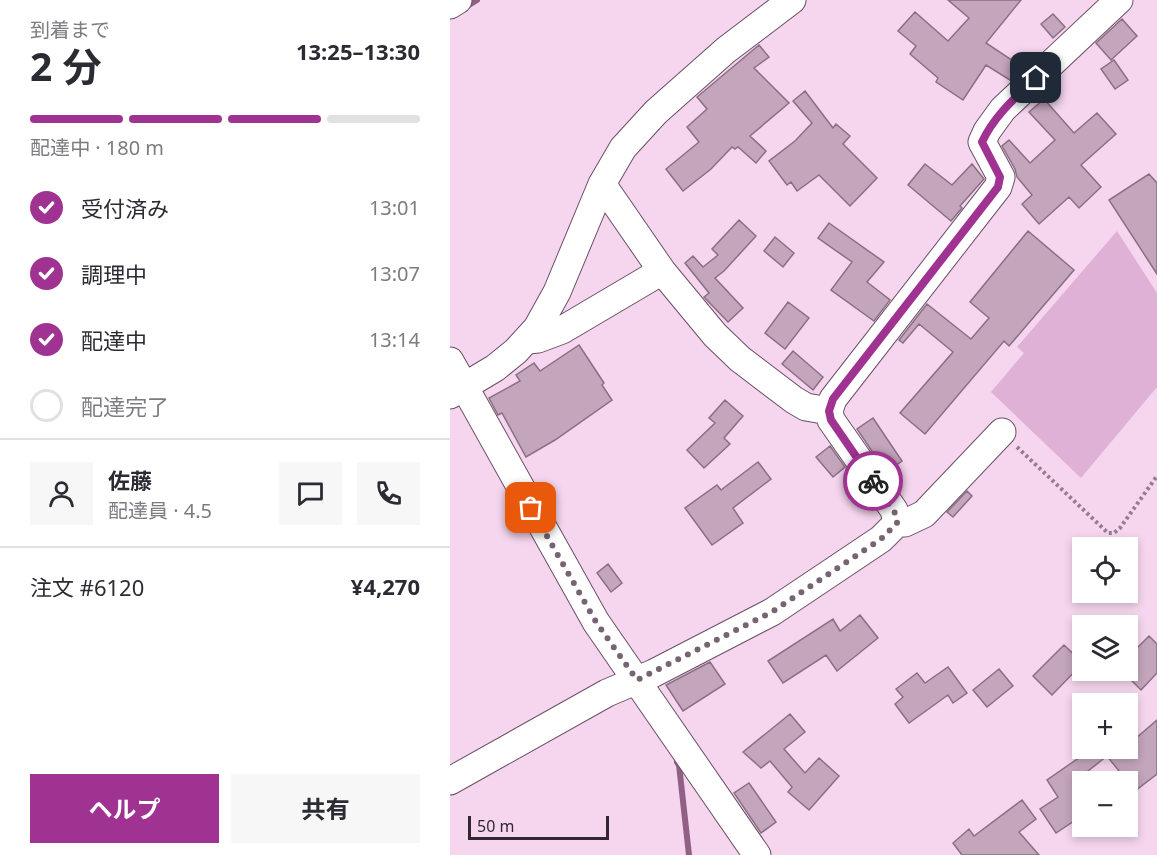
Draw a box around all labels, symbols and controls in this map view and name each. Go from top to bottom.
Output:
text: 到着まで [30,16,110,43]
text: 13:25–13:30 [296,36,420,66]
text: 2 分 [30,39,101,92]
pin [1010,52,1061,103]
icon: home [1019,61,1052,94]
text: 配達中 · 180 m [30,134,164,161]
icon: check [30,191,63,224]
text: 受付済み [81,193,169,223]
text: 13:01 [369,194,420,221]
icon: check [30,257,63,290]
text: 調理中 [81,259,147,289]
text: 13:07 [369,260,420,287]
icon: check [30,323,63,356]
text: 配達中 [81,325,147,355]
text: 13:14 [369,326,420,353]
text: 配達完了 [81,391,169,421]
courier [843,451,903,511]
button: person [30,462,93,525]
button: chat [279,462,342,525]
button: phone [357,462,420,525]
text: 佐藤 [108,465,152,495]
icon: bike [857,465,890,498]
pin [505,482,556,533]
icon: bag [514,491,547,524]
text: 配達員 · 4.5 [108,497,212,524]
map controls [1072,537,1138,837]
button: locate [1072,537,1138,603]
text: ¥4,270 [351,571,420,601]
text: 注文 #6120 [30,572,144,602]
button: layers [1072,615,1138,681]
button: + [1072,693,1138,759]
button: − [1072,771,1138,837]
button: ヘルプ [30,774,219,843]
button: 共有 [231,774,420,843]
scale bar [468,813,609,840]
text: 50 m [477,815,514,837]

